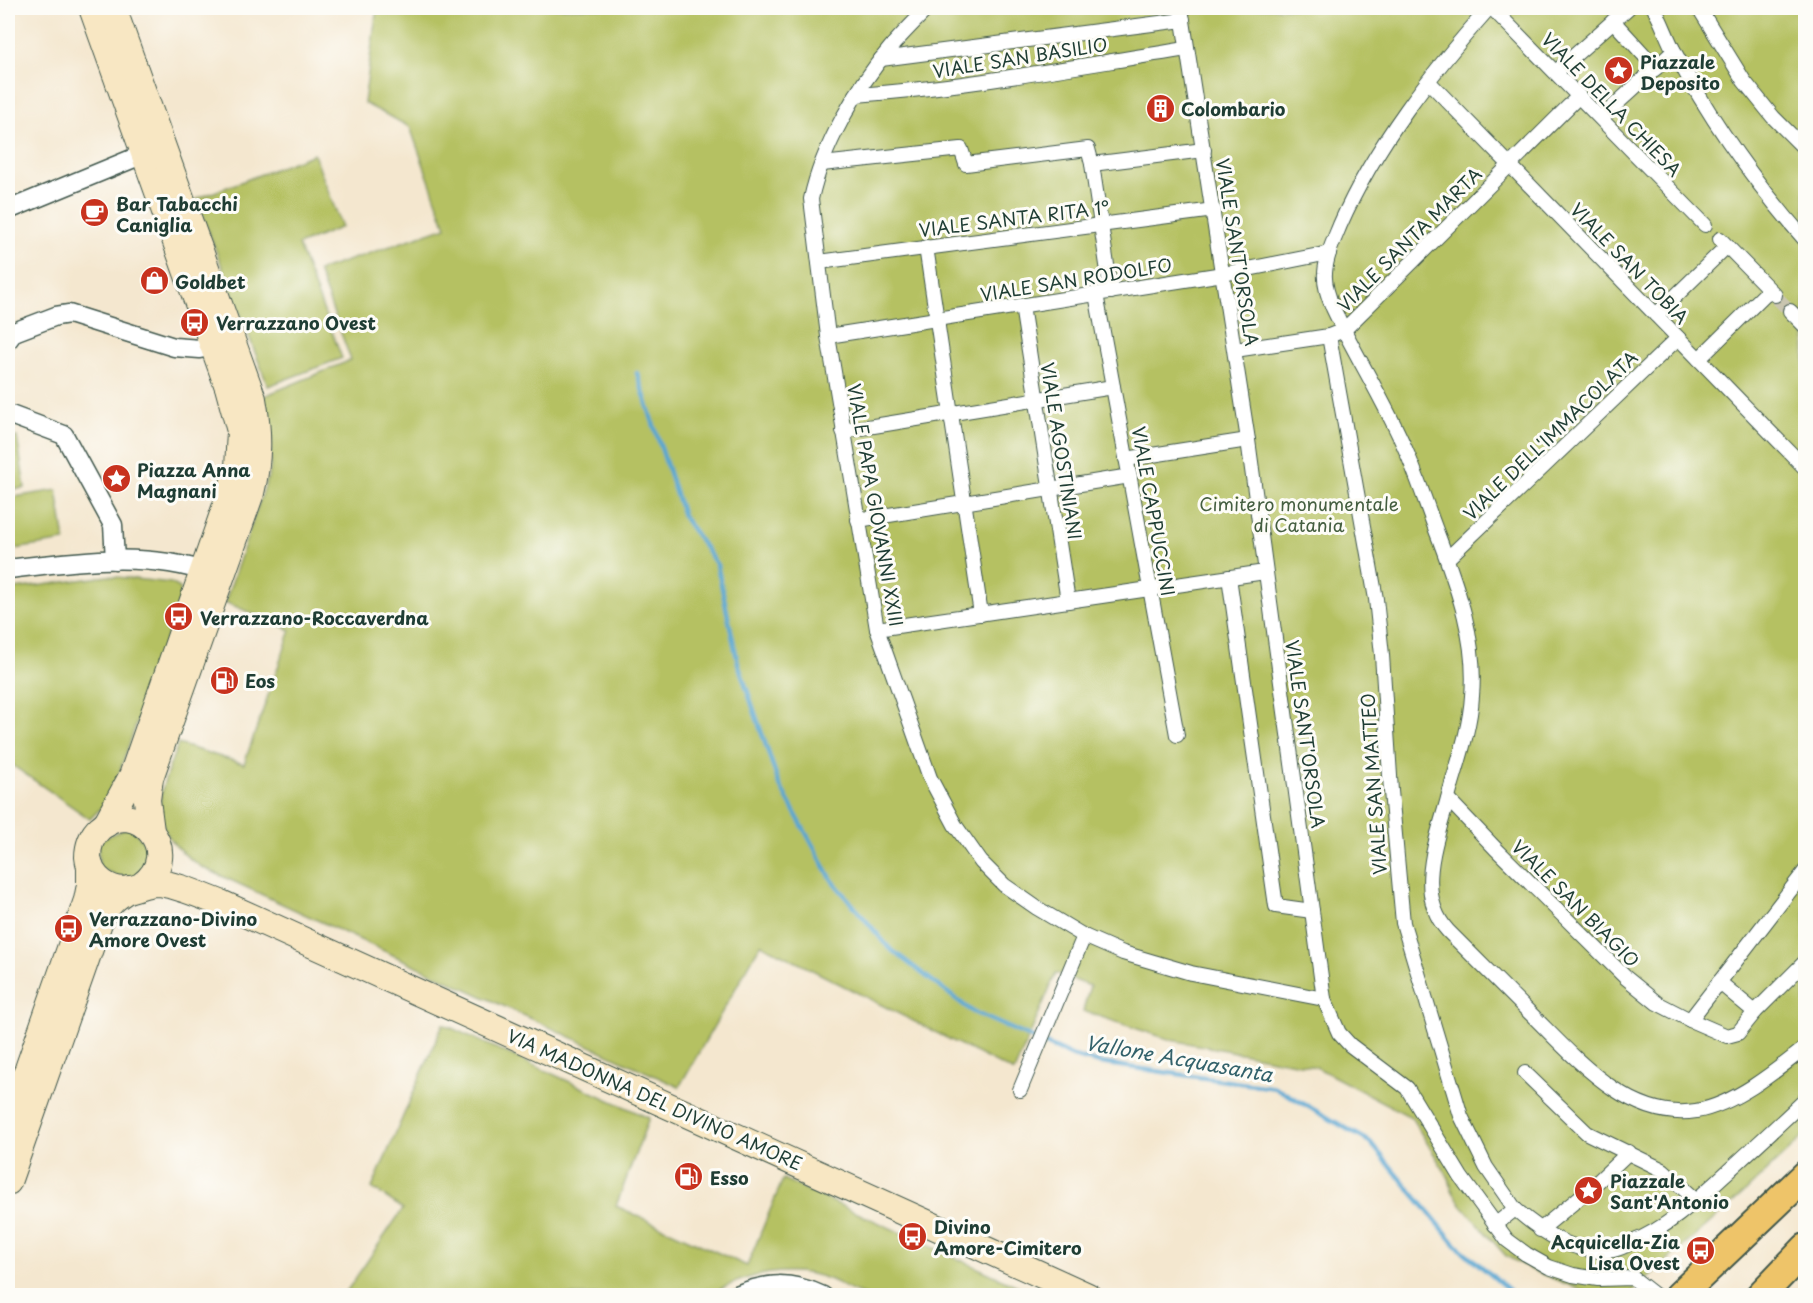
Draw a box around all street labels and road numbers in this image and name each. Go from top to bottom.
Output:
street label: VIALE DELLA CHIESA [1536,26,1688,182]
street label: VIALE SAN BASILIO [931,30,1109,84]
street label: VIALE SANT'ORSOLA [1210,156,1266,348]
street label: VIALE SANTA MARTA [1331,160,1488,317]
street label: VIALE SANTA RITA 1° [917,193,1111,243]
street label: VIALE SAN TOBIA [1565,196,1695,330]
street label: VIALE SAN RODOLFO [978,251,1174,307]
street label: VIALE DELL'IMMACOLATA [1457,344,1644,526]
street label: VIALE AGOSTINIANI [1035,360,1089,542]
street label: VIALE PAPA GIOVANNI XXIII [841,381,911,629]
street label: VIALE CAPPUCCINI [1126,424,1182,598]
street label: VIALE SANT'ORSOLA [1279,638,1333,830]
street label: VIALE SAN MATTEO [1353,692,1393,876]
street label: VIALE SAN BIAGIO [1506,833,1646,973]
street label: VIA MADONNA DEL DIVINO AMORE [503,1021,807,1177]

